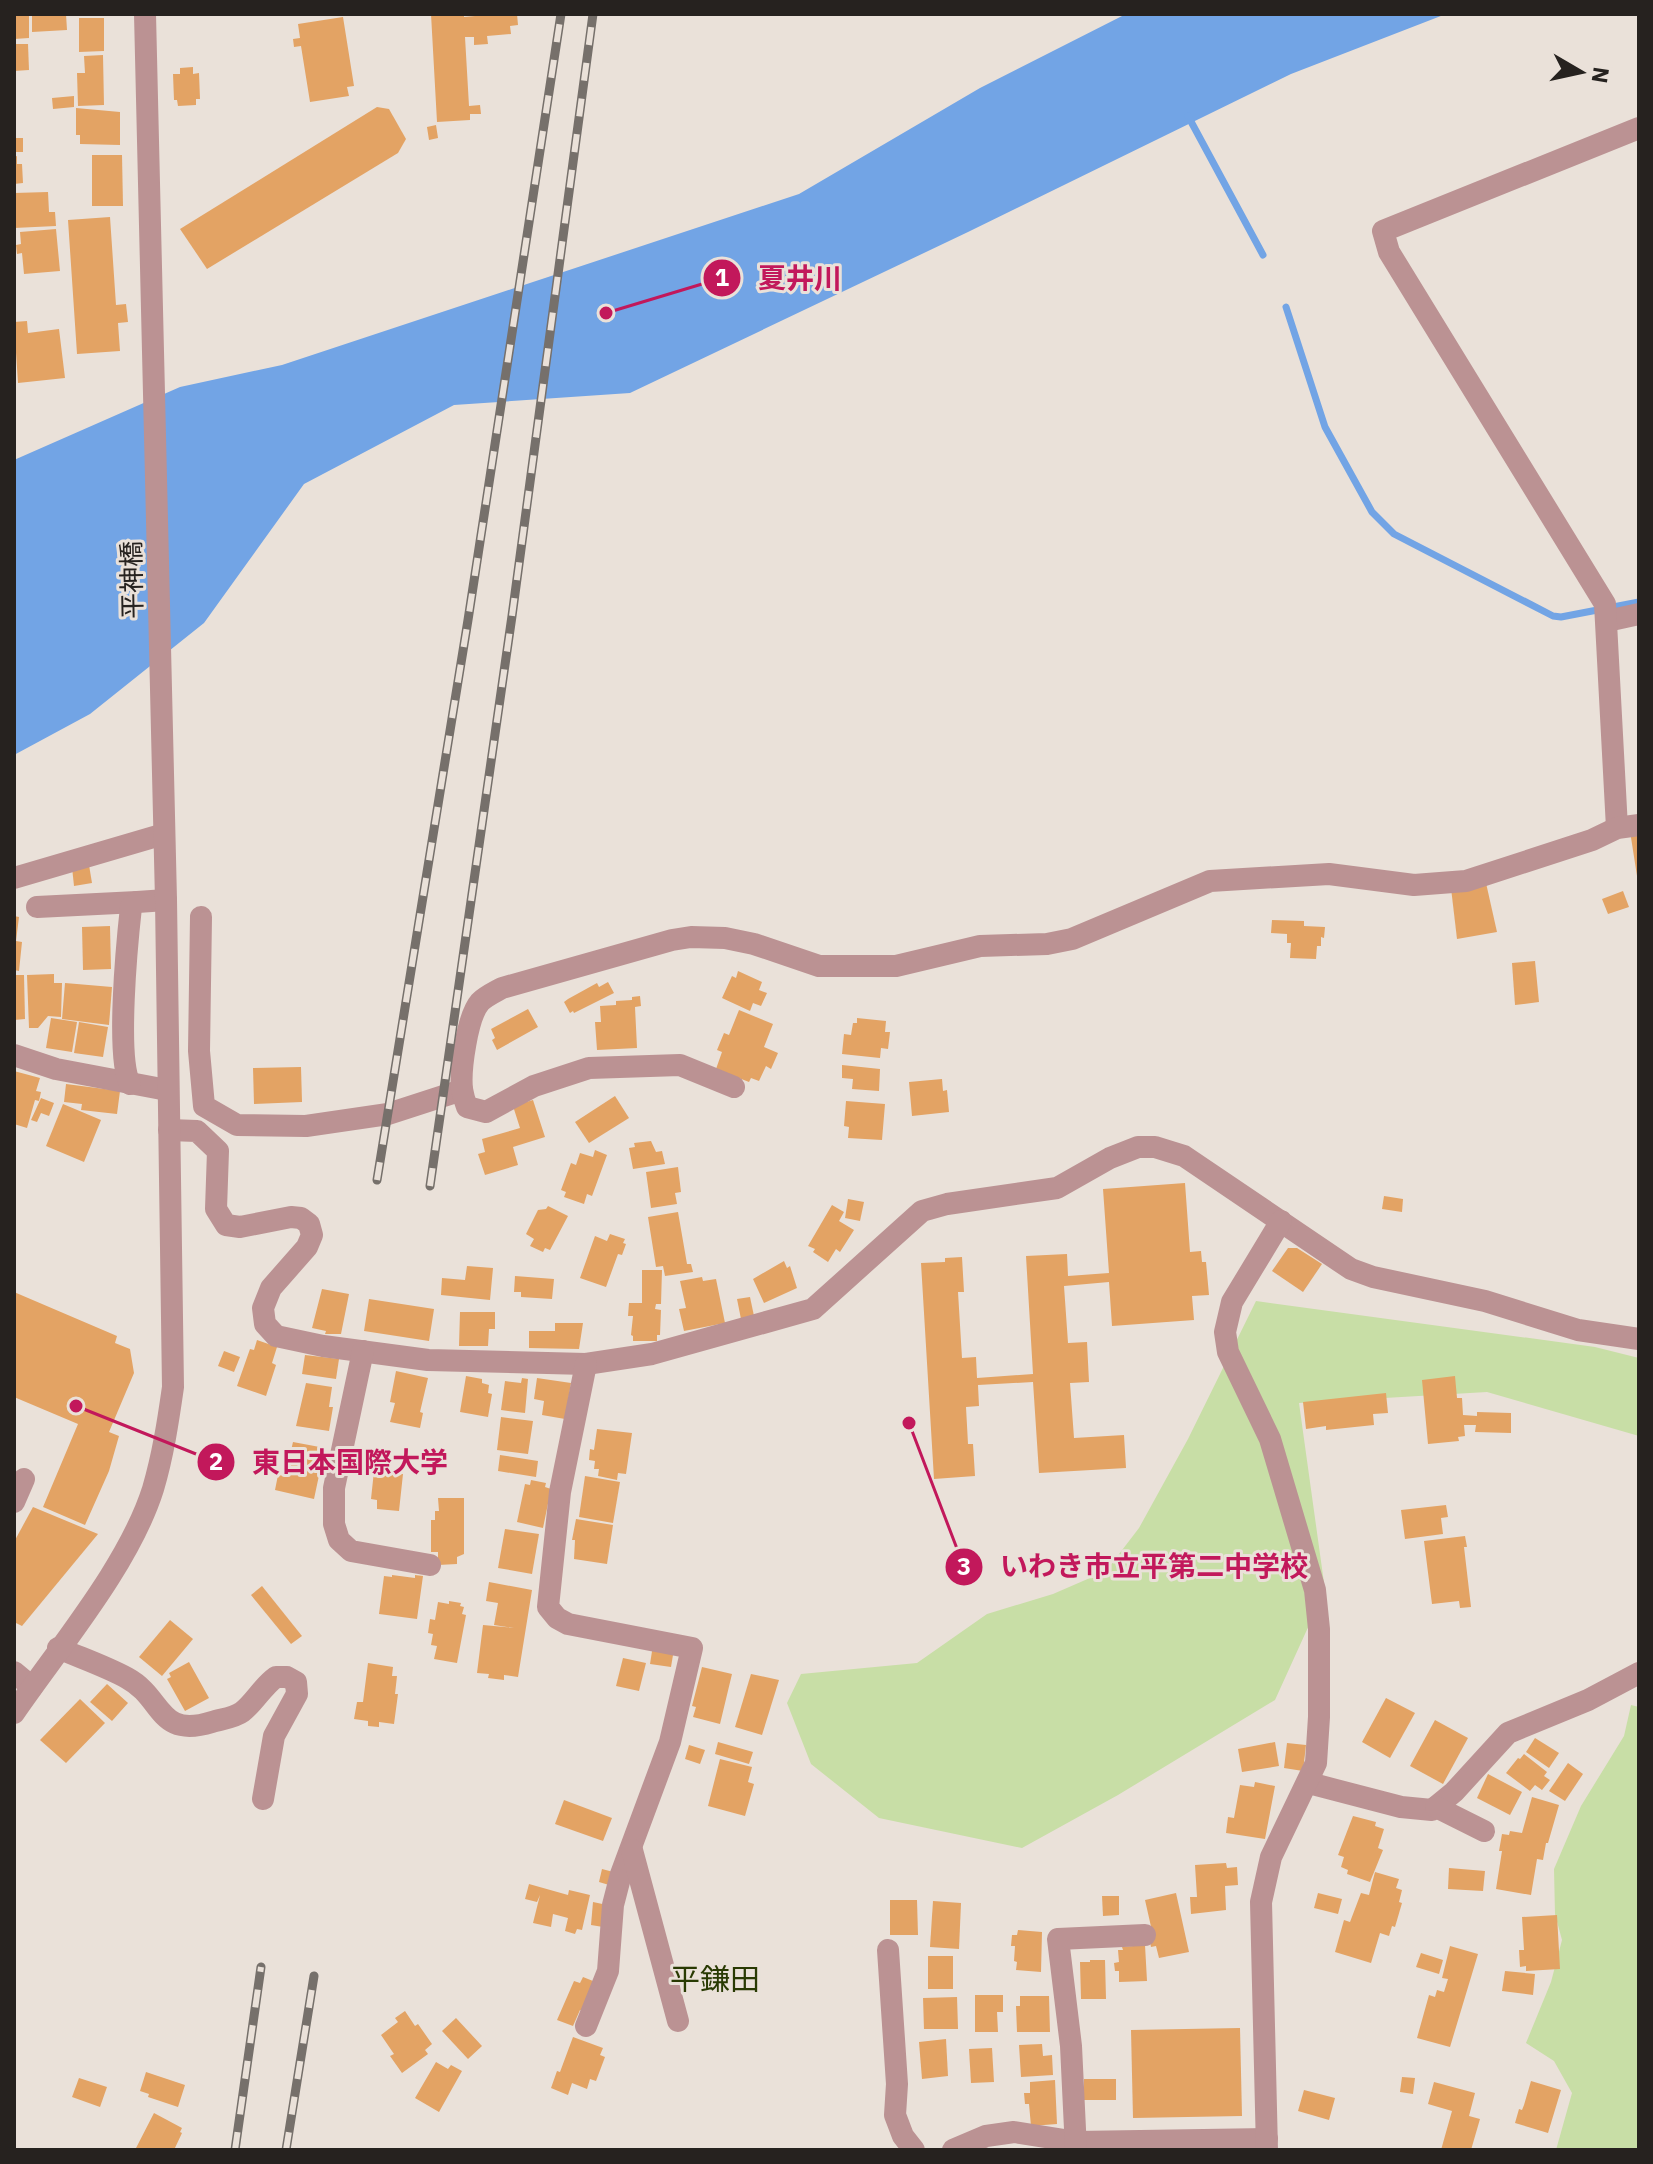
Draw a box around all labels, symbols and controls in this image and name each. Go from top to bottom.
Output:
north arrow [1541,32,1621,112]
text: N [1586,65,1617,85]
callout: 夏井川 [702,252,858,304]
text: 夏井川 [758,259,842,296]
text: 1 [715,261,729,293]
street label: 平神橋 [113,541,149,619]
callout: 東日本国際大学 [196,1436,464,1488]
text: 東日本国際大学 [252,1443,448,1480]
text: 2 [209,1445,223,1477]
callout: いわき市立平第二中学校 [944,1541,1324,1593]
text: いわき市立平第二中学校 [1000,1547,1308,1584]
text: 3 [957,1550,971,1582]
district label: 平鎌田 [670,1959,760,1998]

